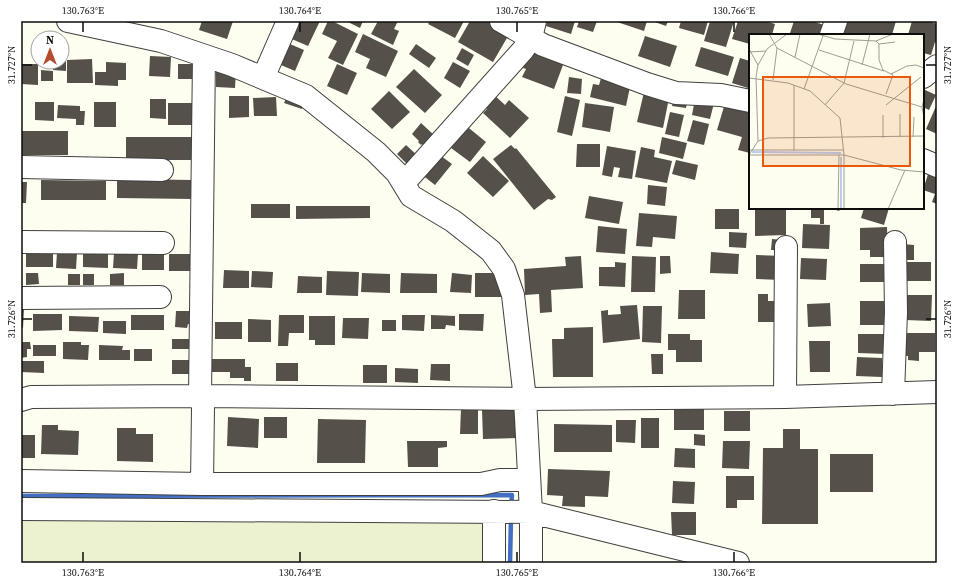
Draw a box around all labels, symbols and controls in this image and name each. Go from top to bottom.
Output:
text: 130.763°E [62,4,104,17]
text: 130.764°E [279,4,321,17]
text: 130.765°E [496,4,538,17]
text: 130.766°E [713,4,755,17]
north arrow [30,30,70,70]
text: N [46,33,54,48]
inset map [749,34,924,209]
text: 31.727°N [5,46,18,84]
text: 31.727°N [941,46,954,84]
text: 31.726°N [5,300,18,338]
text: 31.726°N [941,300,954,338]
text: 130.763°E [62,566,104,579]
text: 130.764°E [279,566,321,579]
text: 130.765°E [496,566,538,579]
text: 130.766°E [713,566,755,579]

